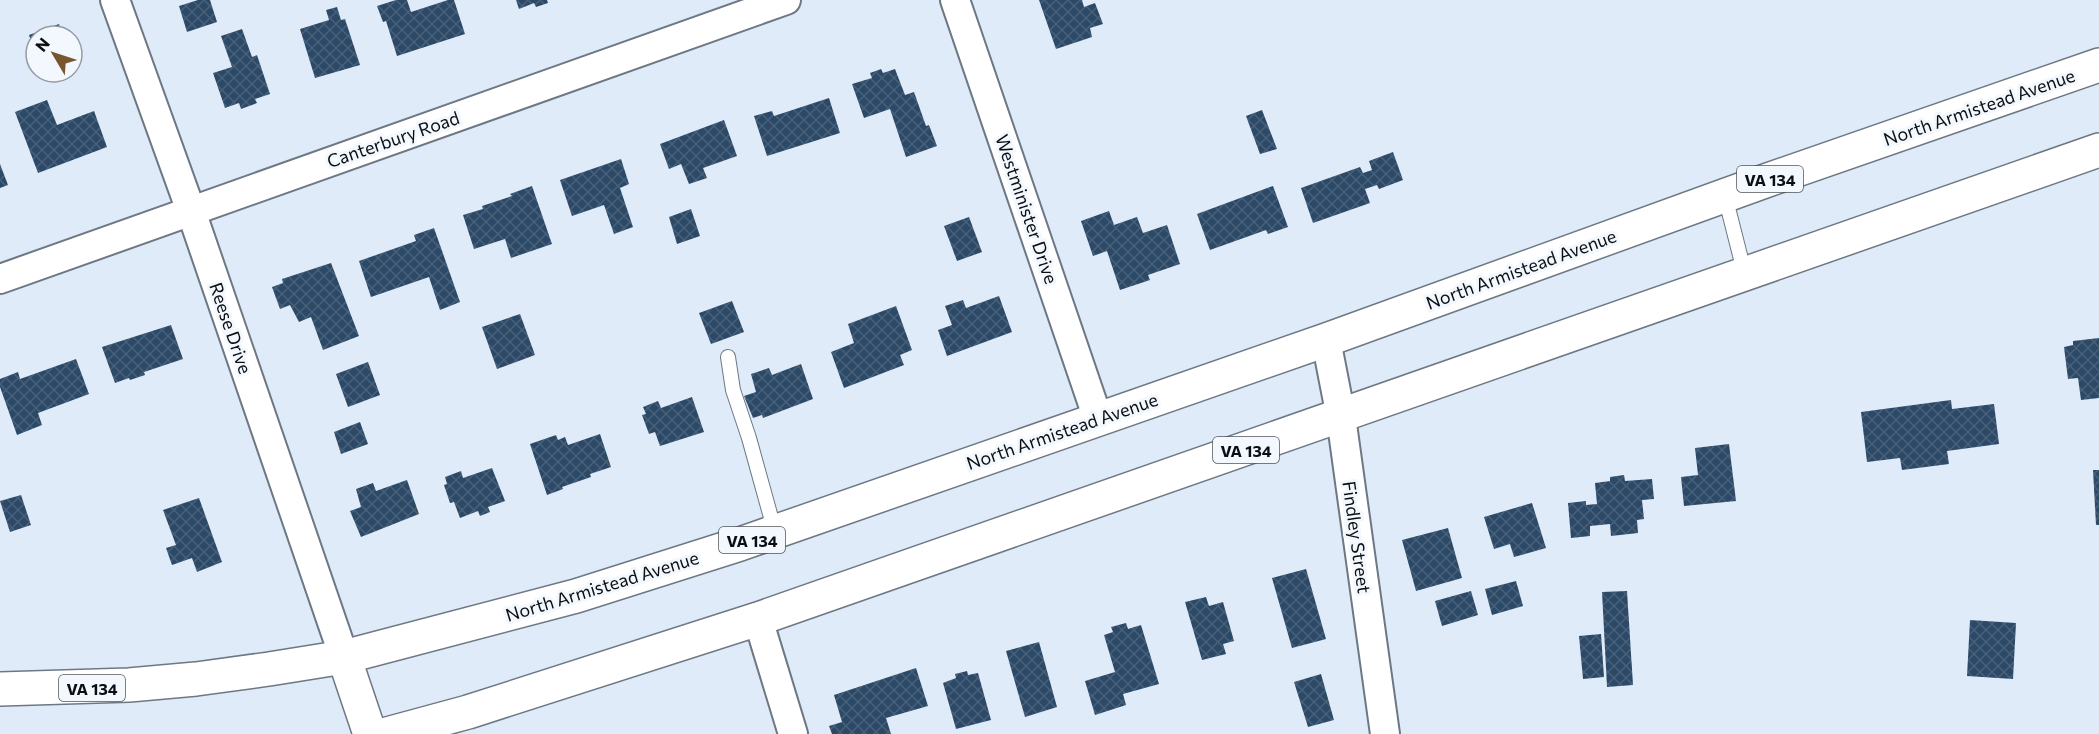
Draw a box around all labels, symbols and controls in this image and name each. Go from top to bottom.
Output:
north arrow [24,24,84,84]
text: N [31,34,53,55]
street label: North Armistead Avenue [1881,64,2077,150]
street label: Canterbury Road [324,106,462,172]
street label: Westminister Drive [991,131,1063,287]
road number: VA 134 [1737,166,1803,192]
street label: North Armistead Avenue [1423,224,1619,314]
street label: Reese Drive [205,279,257,377]
street label: North Armistead Avenue [964,388,1160,474]
road number: VA 134 [1213,437,1279,463]
street label: Findley Street [1338,479,1376,595]
road number: VA 134 [719,527,785,553]
street label: North Armistead Avenue [503,546,701,626]
road number: VA 134 [59,675,125,701]

